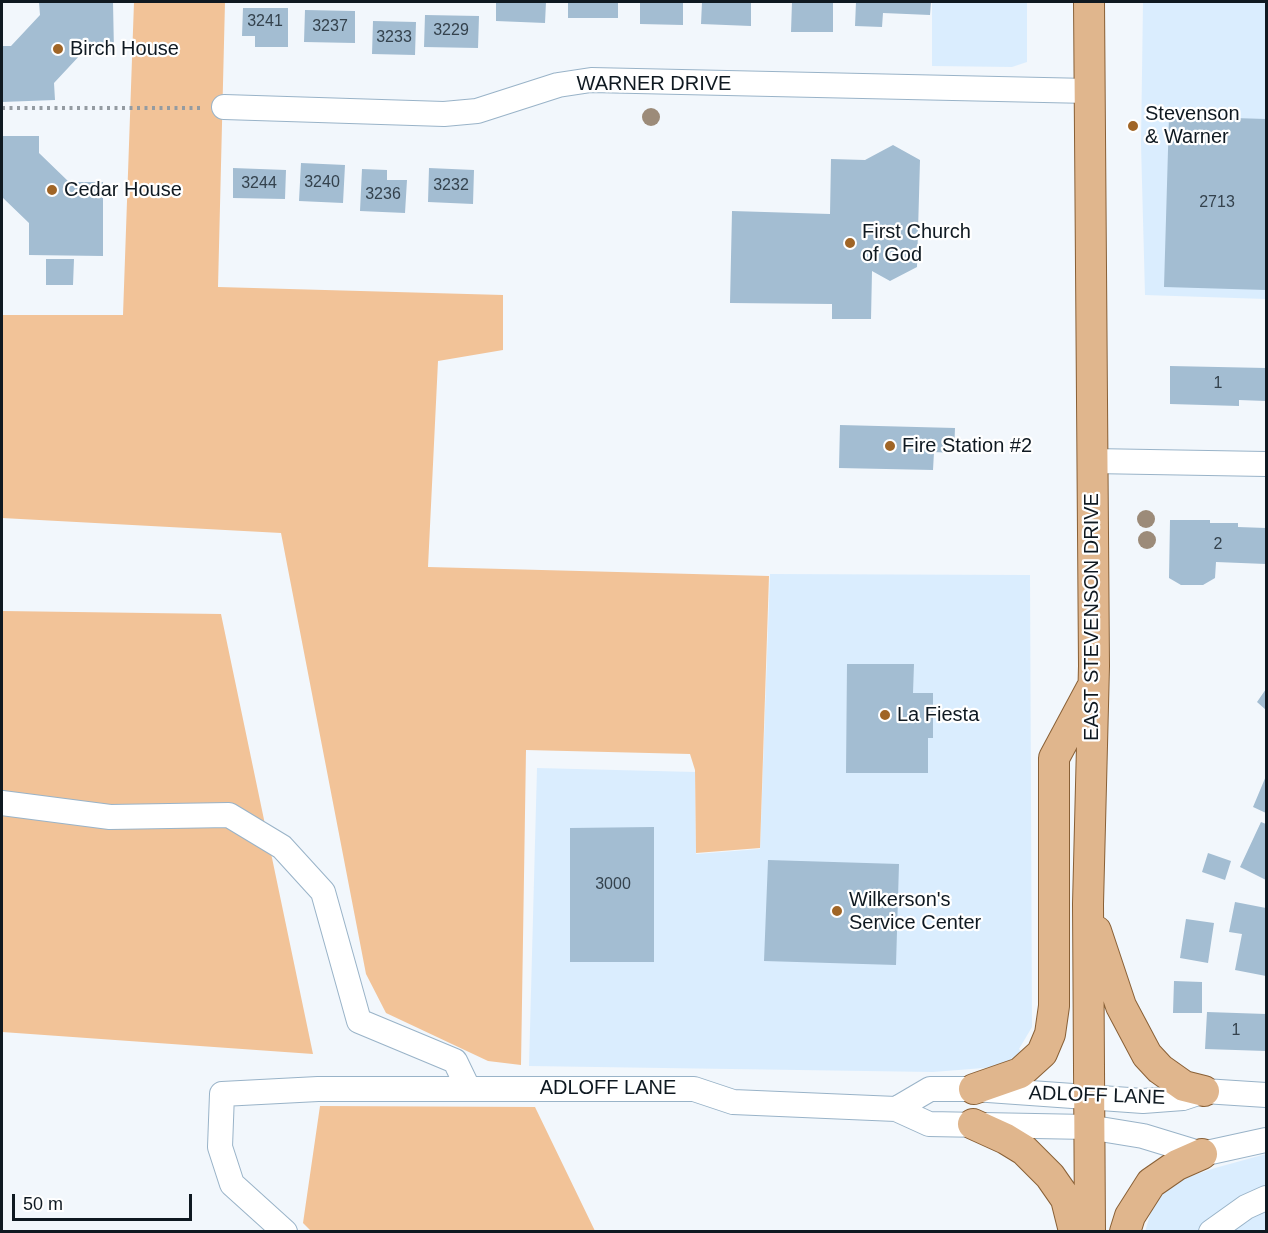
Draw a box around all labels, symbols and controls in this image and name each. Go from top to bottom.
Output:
house number: 3241 [247,12,283,32]
house number: 3237 [312,17,348,37]
house number: 3229 [433,21,469,41]
house number: 3233 [376,28,412,48]
place label: Birch House [70,37,179,61]
marker: Birch House [51,42,65,56]
street label: WARNER DRIVE [577,72,731,96]
place label: Stevenson & Warner [1145,102,1240,149]
marker: Stevenson & Warner [1126,119,1140,133]
house number: 3240 [304,173,340,193]
house number: 3244 [241,174,277,194]
house number: 3232 [433,176,469,196]
place label: Cedar House [64,178,182,202]
marker: Cedar House [45,183,59,197]
house number: 3236 [365,185,401,205]
house number: 2713 [1199,193,1235,213]
place label: First Church of God [862,220,971,267]
marker: First Church of God [843,236,857,250]
house number: 1 [1214,374,1222,394]
place label: Fire Station #2 [902,434,1032,458]
marker: Fire Station #2 [883,439,897,453]
street label: EAST STEVENSON DRIVE [1080,493,1104,741]
house number: 2 [1214,535,1222,555]
place label: La Fiesta [897,703,979,727]
marker: La Fiesta [878,708,892,722]
house number: 3000 [595,875,631,895]
place label: Wilkerson's Service Center [849,888,981,935]
marker: Wilkerson's Service Center [830,904,844,918]
house number: 1 [1232,1021,1240,1041]
street label: ADLOFF LANE [540,1076,676,1100]
street label: ADLOFF LANE [1028,1082,1166,1110]
scale bar [15,1182,195,1220]
text: 50 m [23,1194,63,1214]

